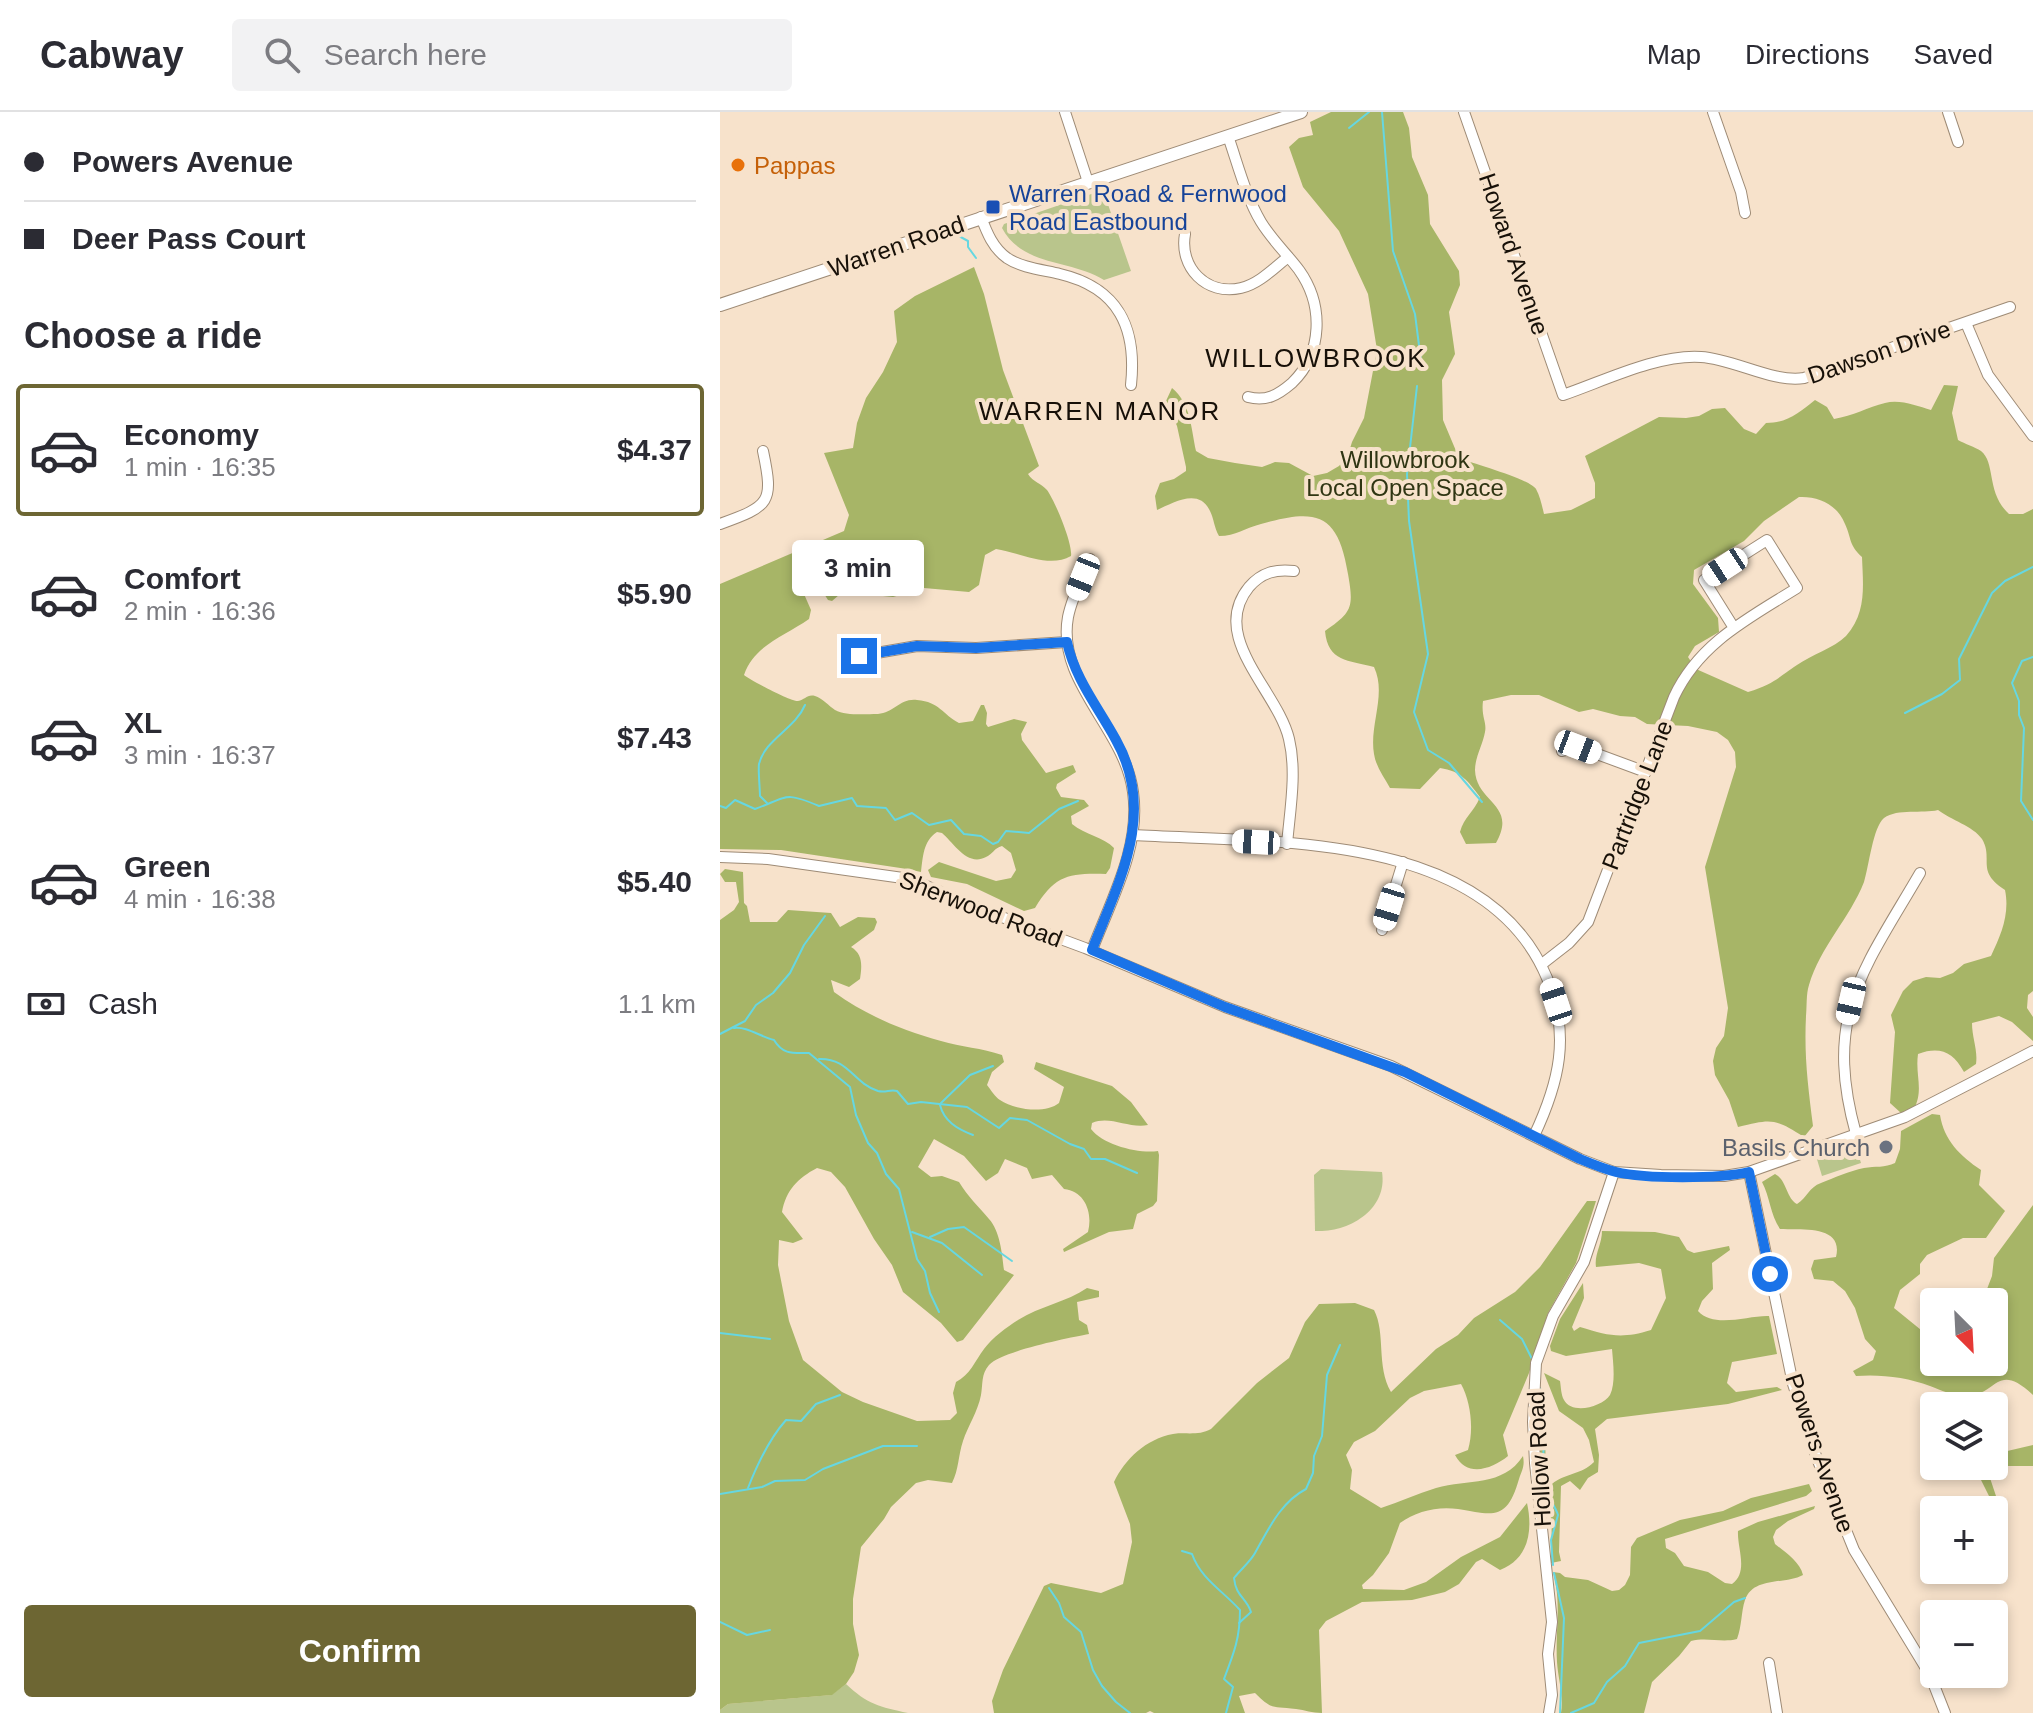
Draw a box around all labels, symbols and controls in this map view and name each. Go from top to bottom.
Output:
search box [232,19,792,91]
icon: search [260,33,304,77]
text: Cabway [40,34,184,76]
text: Search here [324,38,487,71]
text: Map [1647,39,1701,70]
text: Directions [1745,39,1870,70]
text: Saved [1914,39,1993,70]
text: Powers Avenue [72,145,293,178]
place label: Pappas [754,152,835,179]
marker: Pappas [729,156,747,174]
street label: Howard Avenue [1474,170,1554,338]
place label: Warren Road & Fernwood Road Eastbound [1009,180,1287,235]
marker: Warren Road & Fernwood Road Eastbound [984,198,1002,216]
street label: Warren Road [825,210,967,282]
text: Deer Pass Court [72,222,305,255]
text: Choose a ride [24,315,262,356]
street label: Dawson Drive [1804,315,1954,389]
district label: WILLOWBROOK [1205,343,1427,373]
district label: WARREN MANOR [979,396,1221,426]
icon: car [28,414,100,486]
text: Economy [124,418,259,451]
text: $4.37 [617,433,692,466]
park label: Willowbrook Local Open Space [1306,446,1504,501]
text: 1 min · 16:35 [124,452,276,482]
callout: 3 min [793,540,925,596]
car [1698,544,1752,590]
car [1063,550,1103,604]
text: 3 min [824,553,892,583]
icon: car [28,558,100,630]
text: Comfort [124,562,241,595]
text: $5.90 [617,577,692,610]
text: 2 min · 16:36 [124,596,276,626]
route end [841,638,877,674]
icon: car [28,702,100,774]
text: XL [124,706,162,739]
street label: Partridge Lane [1596,717,1678,873]
text: $7.43 [617,721,692,754]
car [1551,727,1605,767]
text: 3 min · 16:37 [124,740,276,770]
car [1231,829,1281,855]
icon: car [28,846,100,918]
text: Green [124,850,211,883]
text: $5.40 [617,865,692,898]
street label: Sherwood Road [896,866,1066,952]
car [1371,881,1407,933]
text: 4 min · 16:38 [124,884,276,914]
car [1537,975,1575,1029]
car [1834,975,1868,1027]
icon: cash [24,982,68,1026]
text: Cash [88,987,158,1020]
text: 1.1 km [618,989,696,1019]
place label: Basils Church [1722,1134,1870,1161]
marker: Basils Church [1877,1138,1895,1156]
route start [1752,1256,1788,1292]
north arrow [1920,1288,2008,1376]
map controls [1920,1288,2008,1688]
street label: Powers Avenue [1780,1370,1860,1536]
street label: Hollow Road [1522,1390,1556,1528]
button: layers [1920,1392,2008,1480]
button: + [1920,1496,2008,1584]
button: − [1920,1600,2008,1688]
button: Confirm [24,1605,696,1697]

